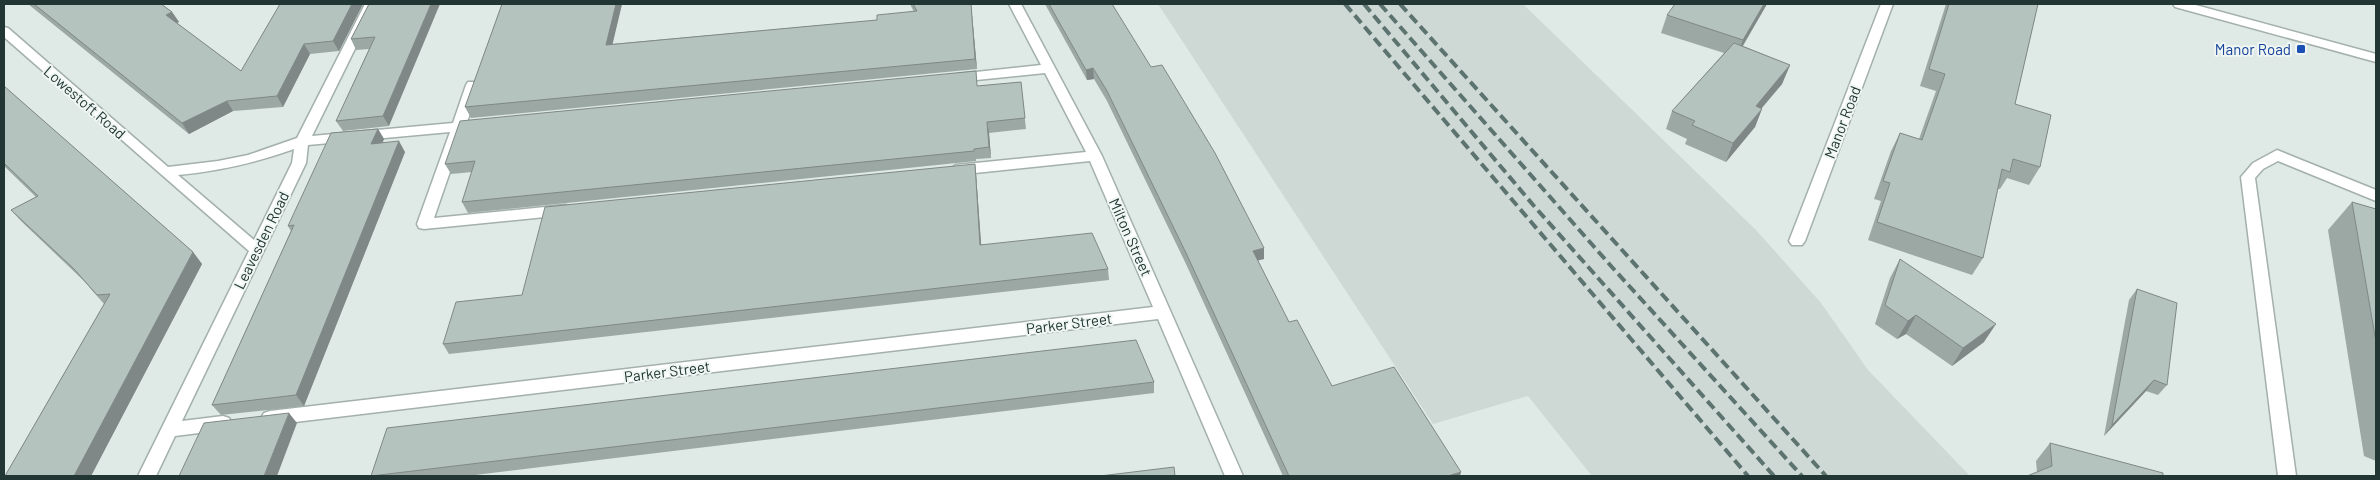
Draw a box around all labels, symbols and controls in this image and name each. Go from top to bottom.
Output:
place label: Manor Road [2215,40,2291,58]
marker: Manor Road [2295,43,2307,55]
street label: Lowestoft Road [40,62,130,142]
street label: Manor Road [1820,83,1864,161]
street label: Leavesden Road [230,188,292,292]
street label: Milton Street [1106,195,1156,279]
street label: Parker Street [1025,309,1113,337]
street label: Parker Street [623,357,711,385]

